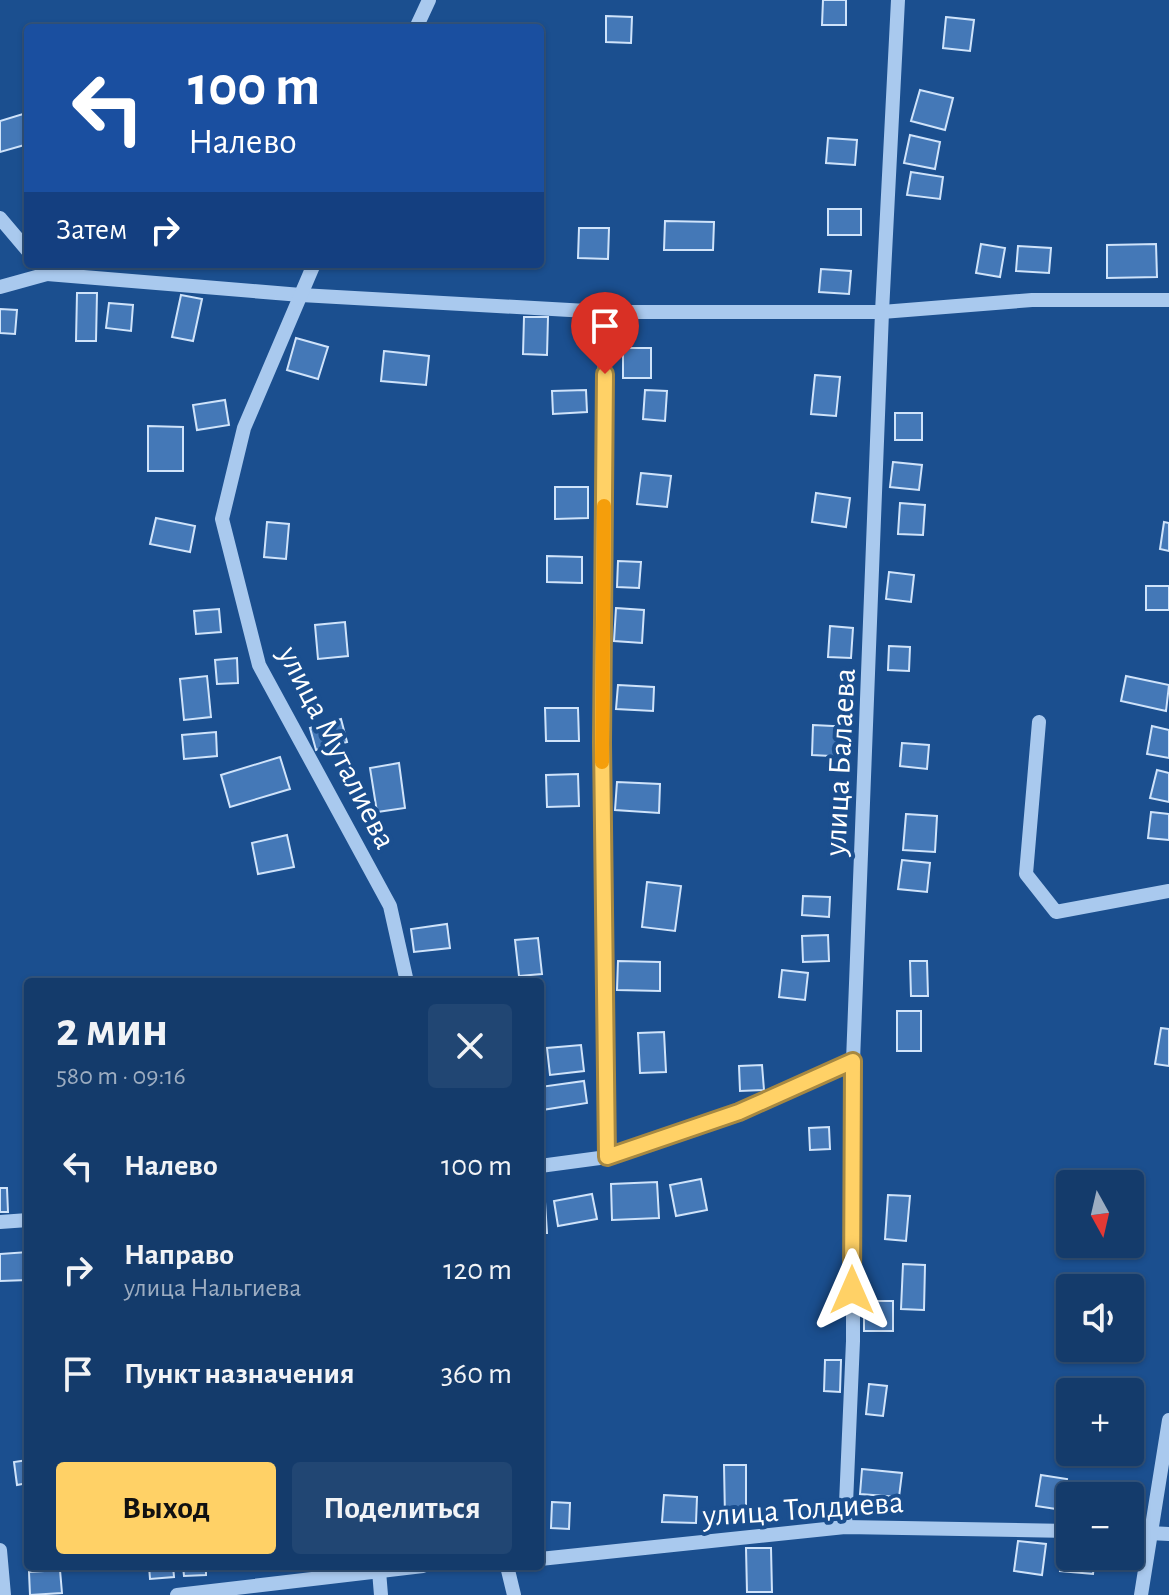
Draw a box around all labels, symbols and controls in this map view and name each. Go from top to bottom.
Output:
icon: left [56,56,160,160]
text: 100 m [188,59,320,115]
text: Налево [188,124,297,160]
icon: right [143,208,187,252]
text: Затем [56,215,127,245]
pin [571,292,639,374]
icon: arrive [583,304,627,348]
street label: улица Муталиева [272,640,402,854]
street label: улица Балаева [819,667,861,858]
button: close [428,1004,512,1088]
text: 2 мин [56,1007,168,1055]
text: 580 m · 09:16 [56,1063,186,1089]
icon: left [56,1144,100,1188]
text: Налево [124,1151,218,1181]
text: 100 m [441,1151,512,1181]
north arrow [1056,1170,1144,1258]
map controls [1056,1170,1144,1570]
text: Направо [124,1240,234,1270]
icon: right [56,1248,100,1292]
position arrow [810,1248,894,1332]
text: 120 m [443,1255,512,1285]
button: sound [1056,1274,1144,1362]
text: улица Нальгиева [124,1275,301,1301]
icon: arrive [56,1352,100,1396]
text: Пункт назначения [124,1359,355,1389]
text: 360 m [441,1359,512,1389]
button: + [1056,1378,1144,1466]
button: Выход [56,1462,276,1554]
button: Поделиться [292,1462,512,1554]
button: − [1056,1482,1144,1570]
street label: улица Толдиева [700,1486,905,1532]

